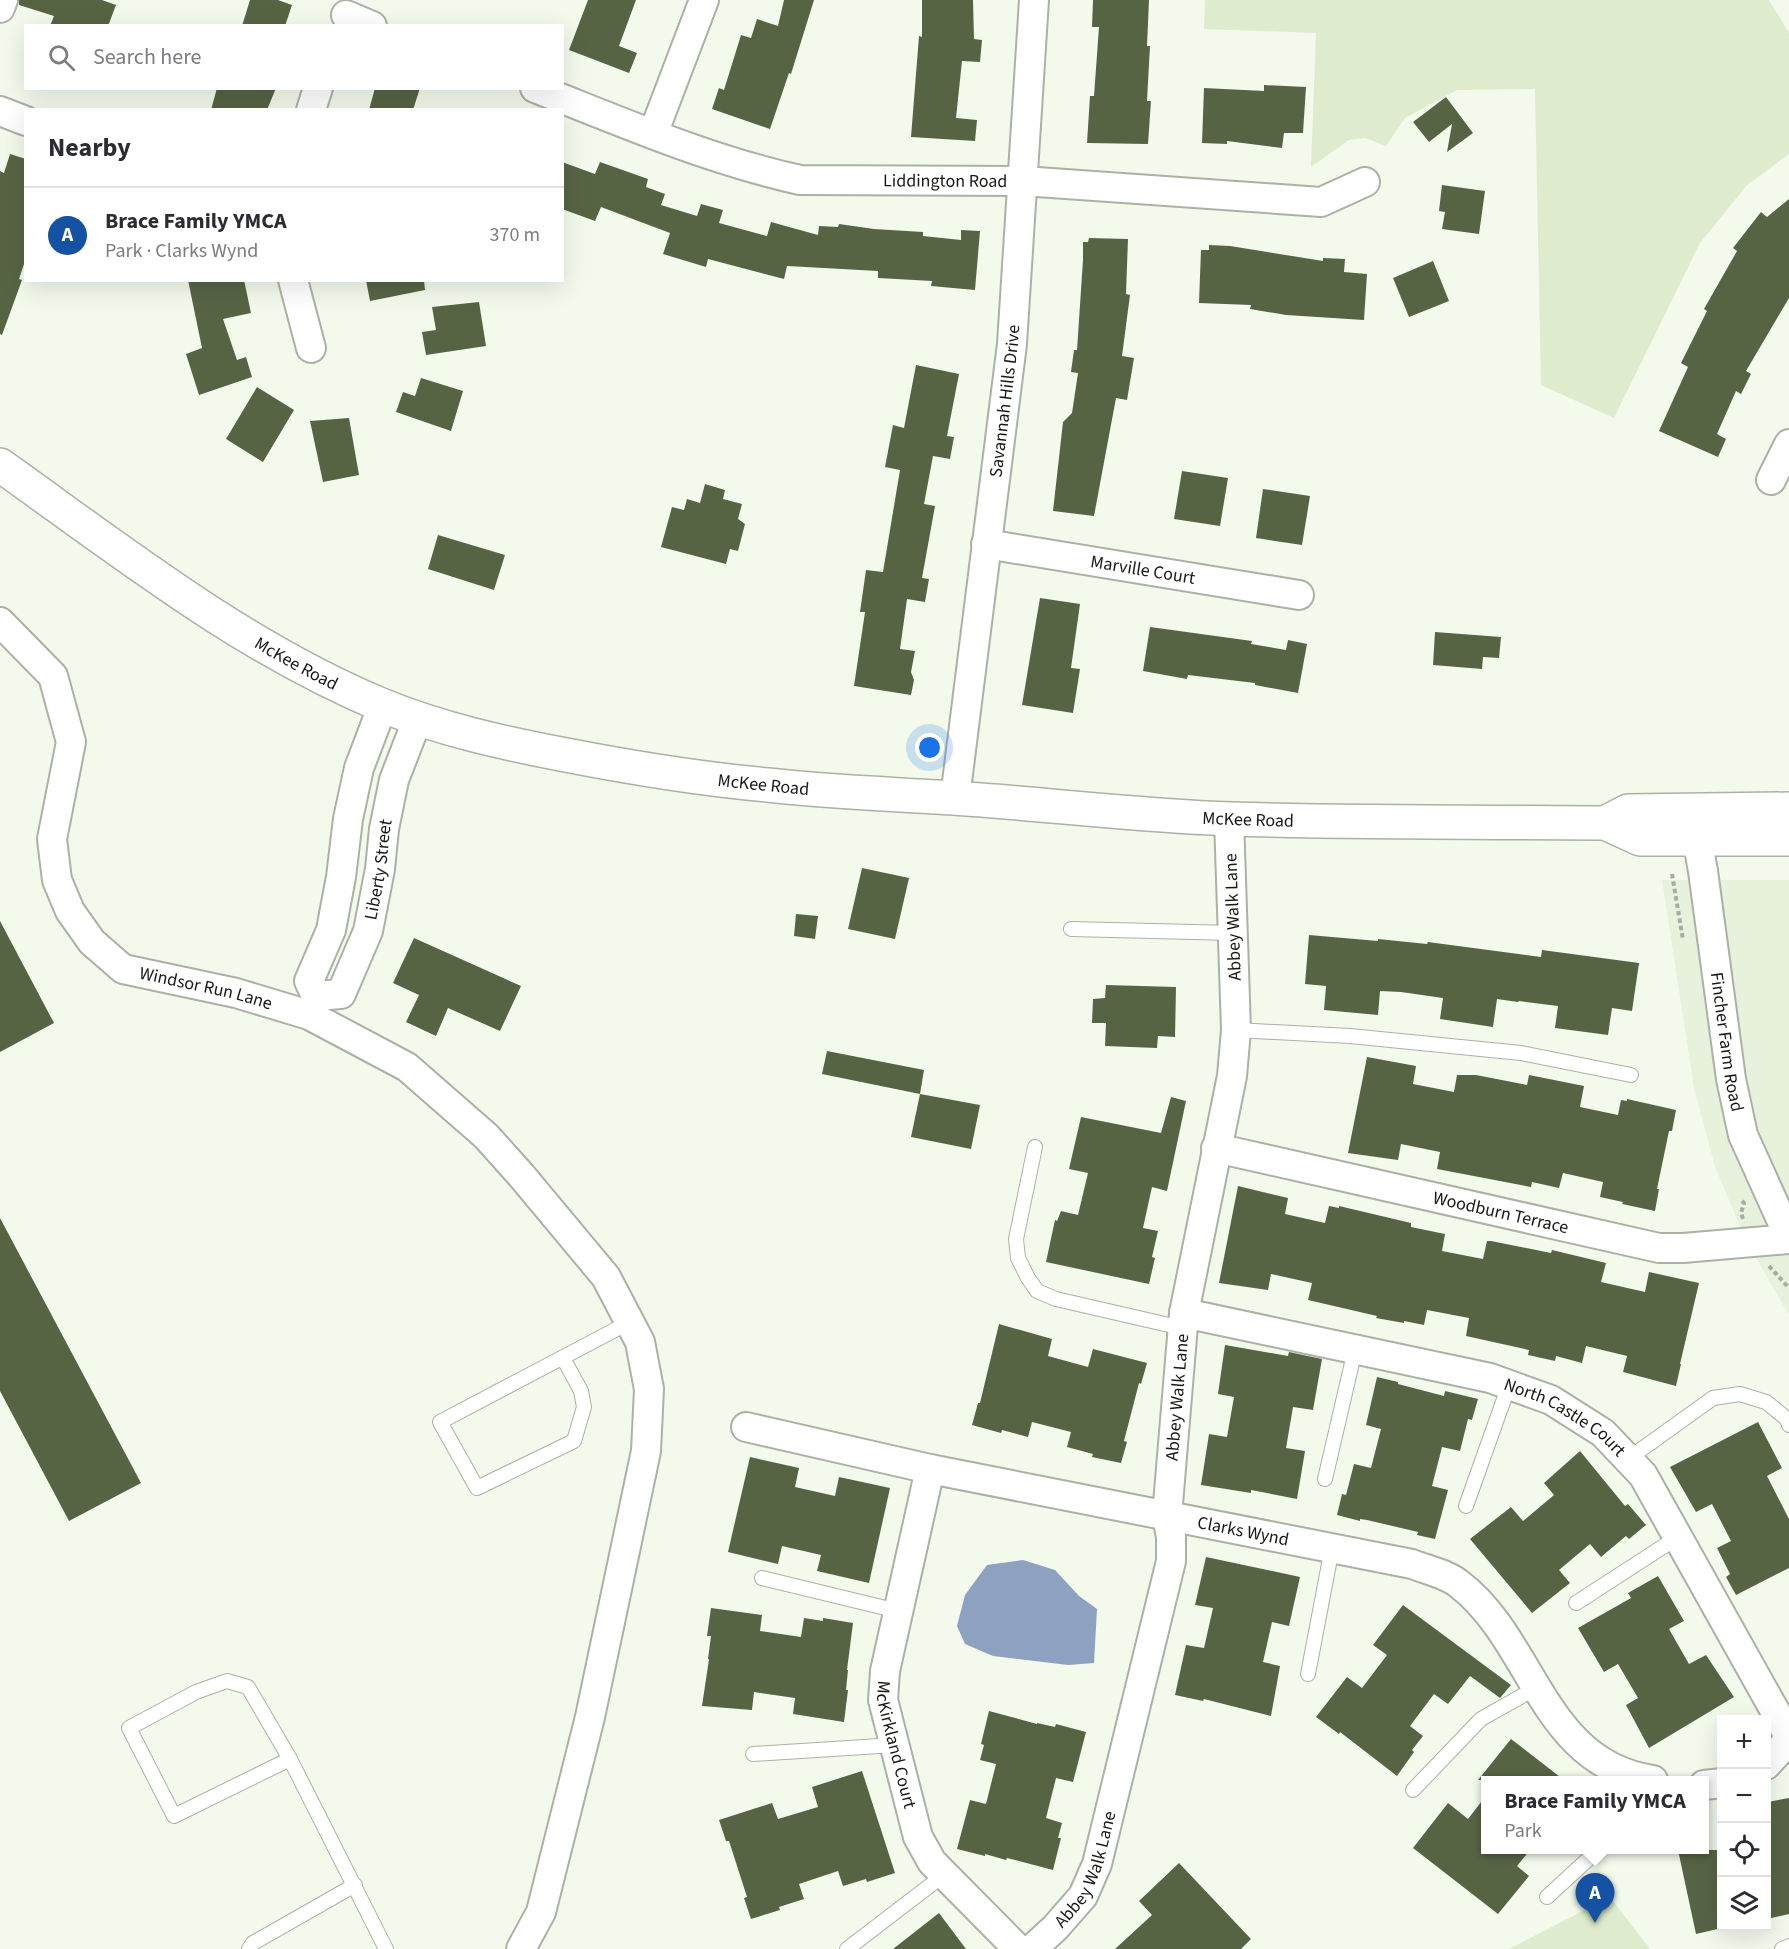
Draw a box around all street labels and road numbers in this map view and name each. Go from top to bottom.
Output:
street label: Liddington Road [883,168,1007,193]
street label: Savannah Hills Drive [983,324,1026,479]
street label: Marville Court [1089,549,1197,590]
street label: McKee Road [250,631,342,696]
street label: McKee Road [716,767,810,801]
street label: McKee Road [1202,805,1294,833]
street label: Liberty Street [358,817,398,922]
street label: Abbey Walk Lane [1218,853,1248,981]
street label: Windsor Run Lane [137,960,275,1016]
street label: Fincher Farm Road [1704,970,1750,1114]
street label: Woodburn Terrace [1431,1185,1571,1240]
street label: Abbey Walk Lane [1159,1333,1195,1462]
street label: North Castle Court [1500,1372,1632,1462]
street label: Clarks Wynd [1195,1510,1291,1552]
street label: McKirkland Court [870,1680,923,1811]
street label: Abbey Walk Lane [1048,1808,1122,1933]

